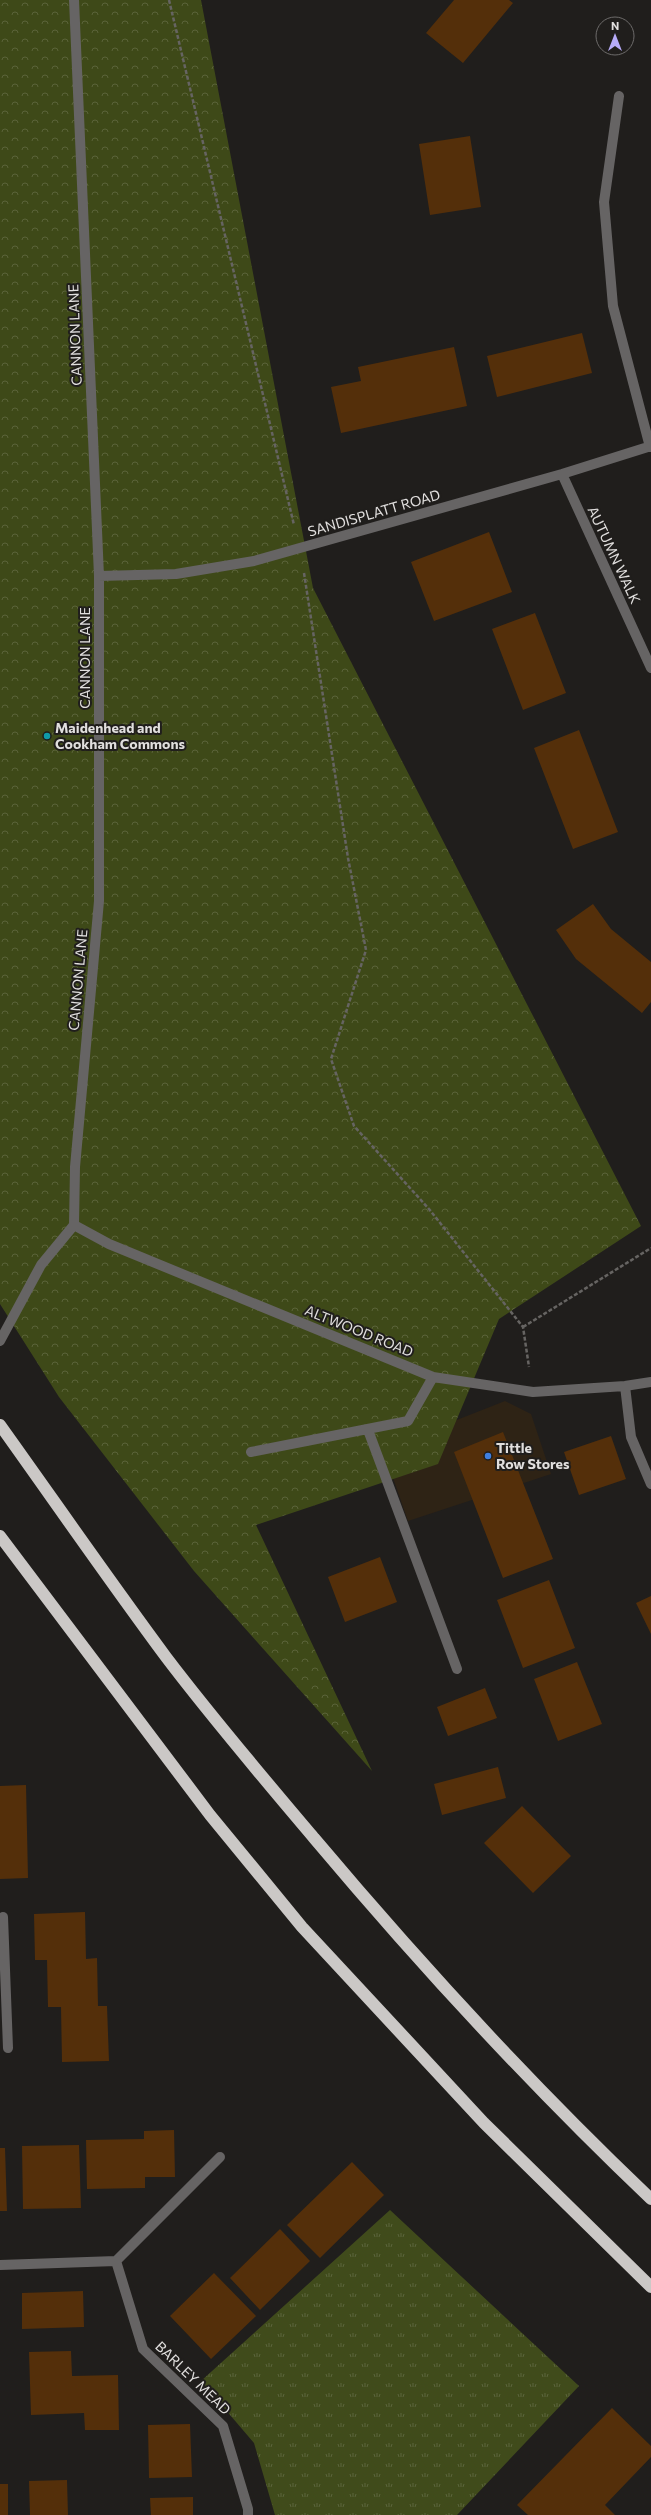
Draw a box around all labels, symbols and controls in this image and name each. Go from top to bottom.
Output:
north arrow [595,16,635,56]
text: N [611,19,619,32]
street label: CANNON LANE [64,284,85,386]
street label: SANDISPLATT ROAD [306,485,442,540]
street label: AUTUMN WALK [584,503,644,606]
street label: CANNON LANE [76,607,93,709]
place label: Maidenhead and Cookham Commons [55,719,186,752]
marker: Maidenhead and Cookham Commons [42,731,52,741]
street label: CANNON LANE [65,929,90,1031]
street label: ALTWOOD ROAD [303,1301,416,1360]
place label: Tittle Row Stores [496,1439,570,1472]
marker: Tittle Row Stores [483,1451,493,1461]
street label: BARLEY MEAD [152,2338,234,2418]

